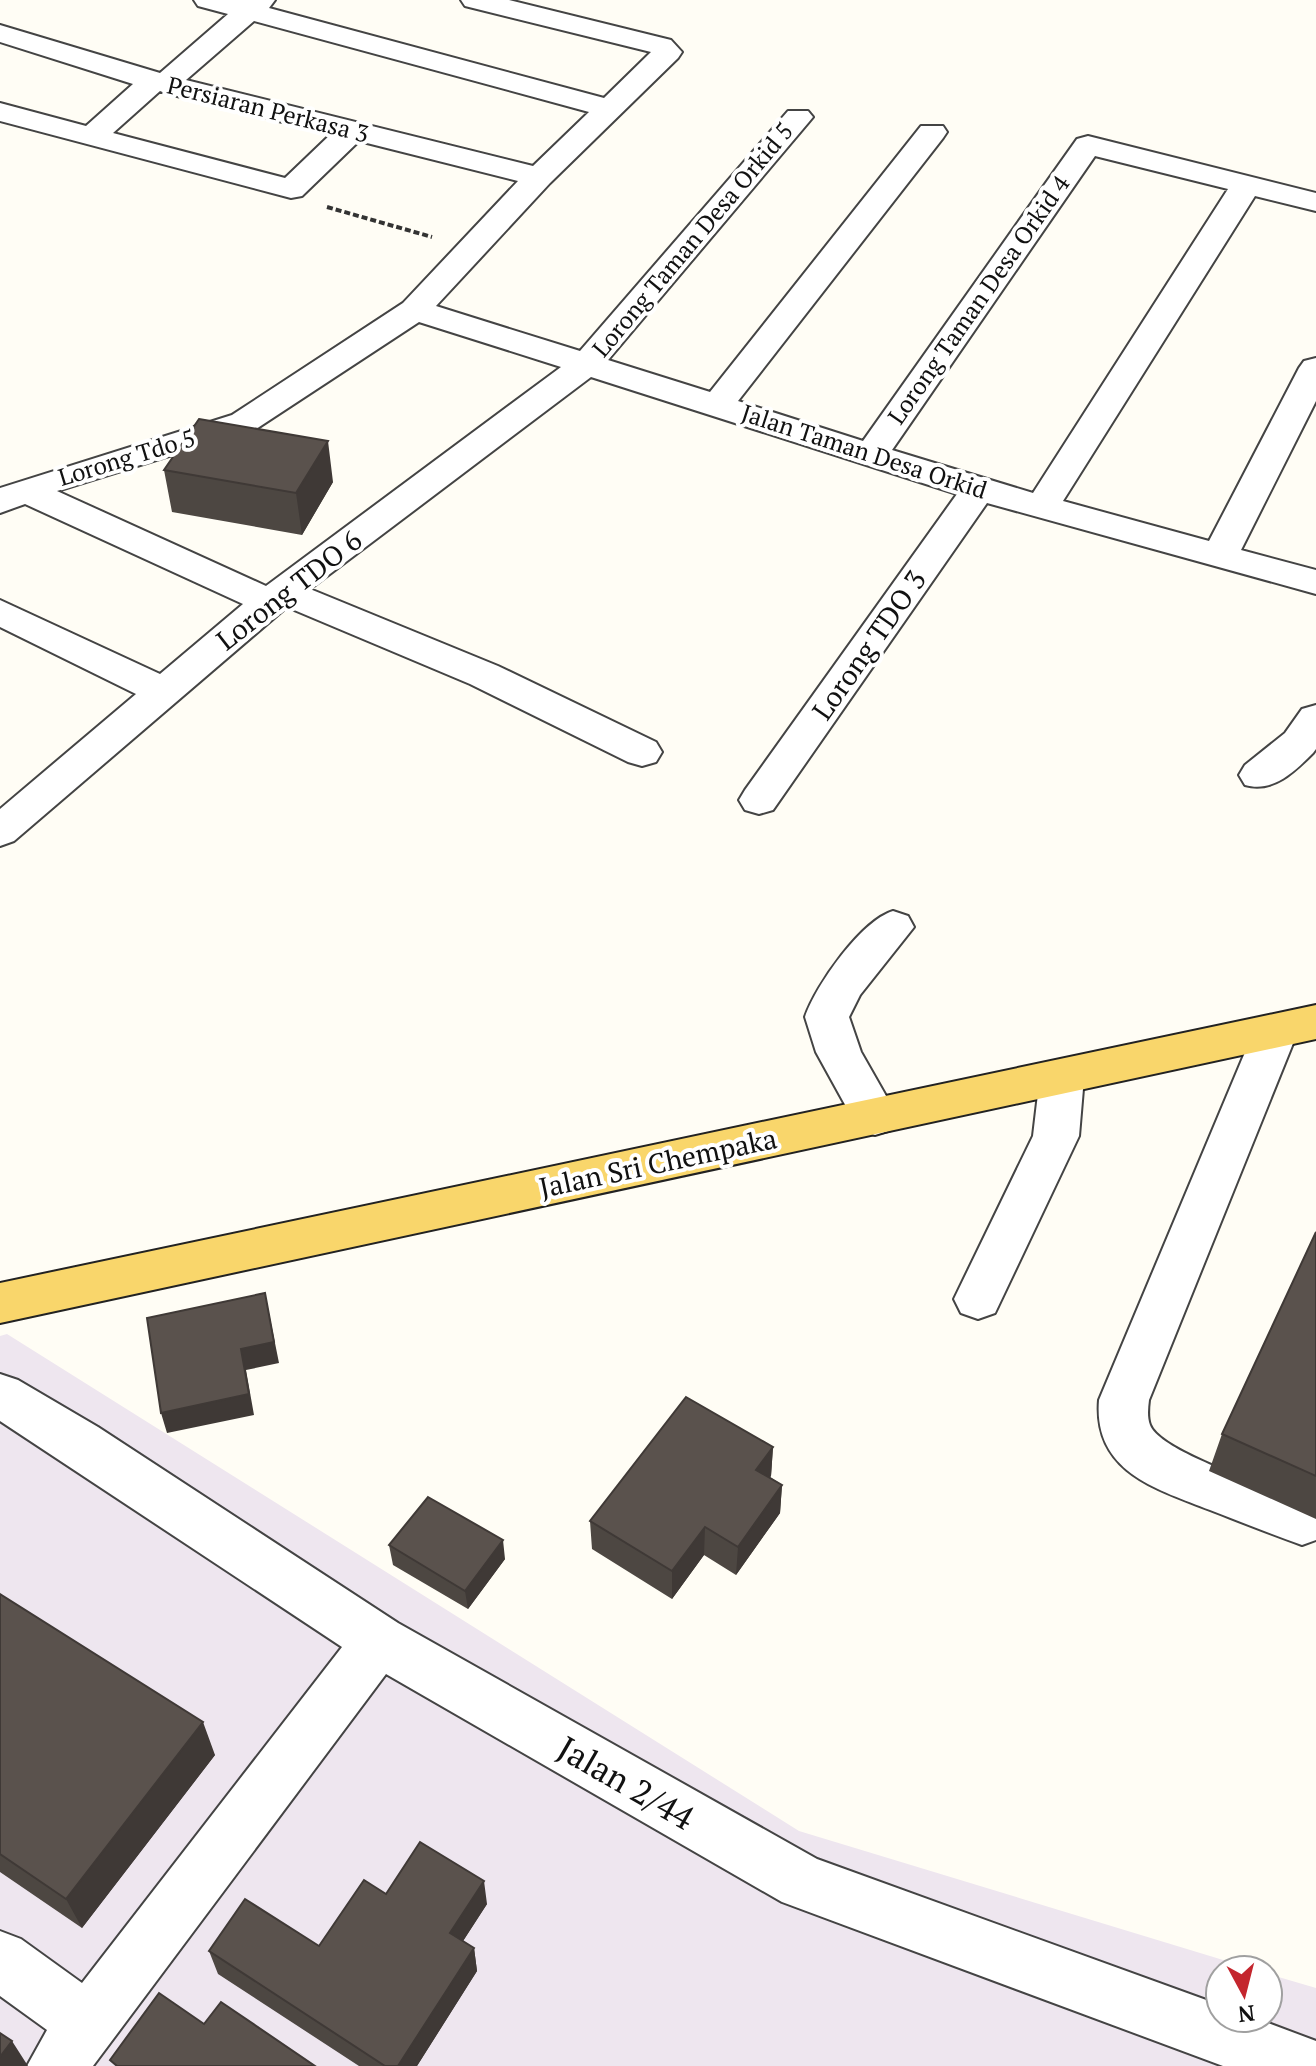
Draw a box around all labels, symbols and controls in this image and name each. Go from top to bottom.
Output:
street label: Persiaran Perkasa 3 [164,69,372,150]
street label: Lorong Taman Desa Orkid 5 [585,115,800,363]
street label: Lorong Taman Desa Orkid 4 [880,169,1077,430]
street label: Jalan Taman Desa Orkid [738,396,991,506]
street label: Lorong Tdo 5 [54,421,199,493]
street label: Lorong TDO 6 [208,521,369,658]
street label: Lorong TDO 3 [803,562,934,727]
street label: Jalan Sri Chempaka [536,1119,780,1206]
street label: Jalan 2/44 [550,1725,703,1840]
north arrow [1204,1954,1284,2034]
text: N [1236,1999,1257,2030]

